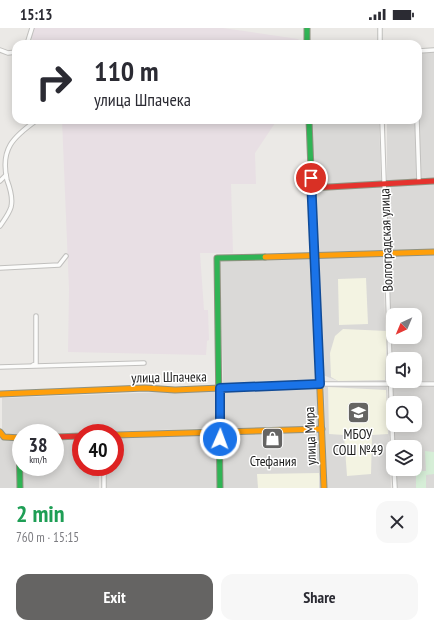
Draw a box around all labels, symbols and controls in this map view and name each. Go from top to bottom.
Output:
text: 15:13 [20,5,52,24]
text: 110 m [94,52,158,89]
icon: right [28,56,80,108]
text: улица Шпачека [94,88,191,111]
pin [294,161,328,195]
icon: arrive [300,167,322,189]
street label: Волгоградская улица [375,188,397,292]
north arrow [386,308,422,344]
map controls [386,308,422,476]
button: sound [386,352,422,388]
street label: улица Шпачека [131,367,207,387]
button: search [386,396,422,432]
school or university icon: МБОУ СОШ №49 [345,399,371,425]
street label: улица Мира [300,406,320,466]
position arrow [199,418,241,460]
speed limit sign: 40 [72,424,124,476]
place label: МБОУ СОШ №49 [333,425,383,459]
shop icon: Стефания [260,426,286,452]
text: 38 [28,432,48,458]
button: layers [386,440,422,476]
place label: Стефания [250,452,296,470]
text: km/h [29,453,47,466]
text: 2 min [16,498,64,529]
button: close [376,501,418,543]
text: 760 m · 15:15 [16,529,79,546]
button: Exit [16,574,213,620]
button: Share [221,574,418,620]

